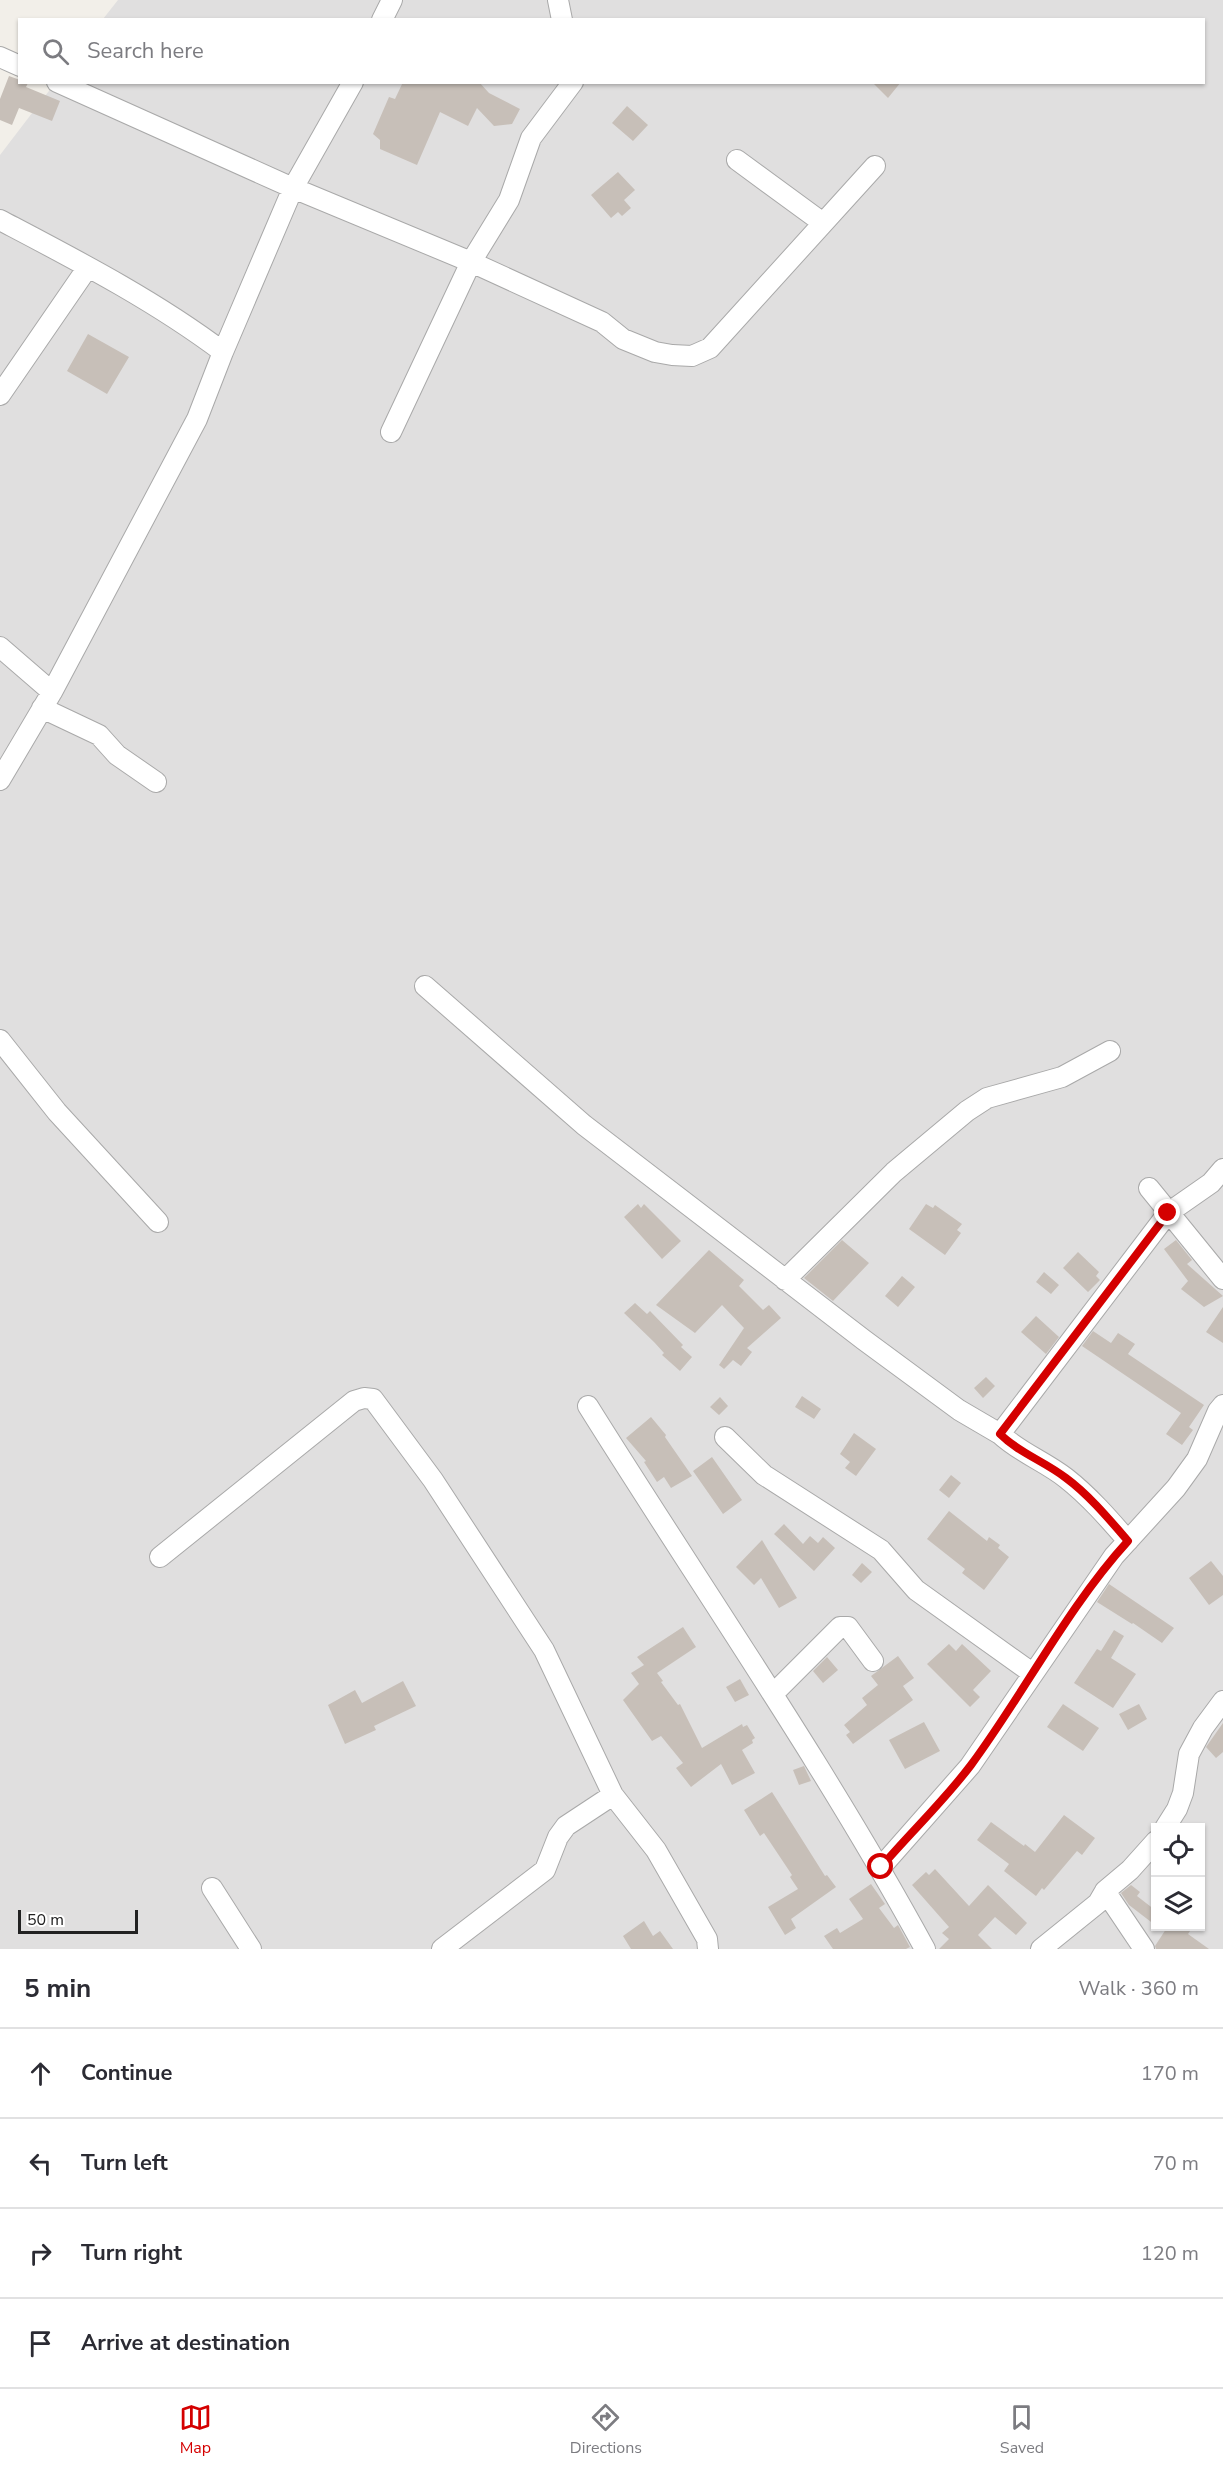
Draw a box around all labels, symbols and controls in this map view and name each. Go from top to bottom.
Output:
search box [18,18,1205,84]
icon: search [39,35,72,68]
text: Search here [87,36,204,66]
route end [1154,1199,1180,1225]
map controls [1151,1823,1205,1931]
button: locate [1151,1823,1205,1877]
route start [867,1853,893,1879]
button: layers [1151,1877,1205,1931]
scale bar [18,1907,138,1934]
text: 50 m [27,1909,64,1931]
text: 5 min [24,1971,91,2006]
text: Walk · 360 m [1079,1975,1199,2002]
icon: ahead [24,2057,57,2090]
text: Continue [81,2058,172,2088]
text: 170 m [1141,2060,1199,2087]
icon: left [24,2147,57,2180]
text: Turn left [81,2148,168,2178]
text: 70 m [1153,2150,1199,2177]
icon: right [24,2237,57,2270]
text: Turn right [81,2238,182,2268]
text: 120 m [1141,2240,1199,2267]
icon: arrive [24,2327,57,2360]
text: Arrive at destination [81,2328,290,2358]
tab: Map [179,2401,212,2459]
tab: Directions [570,2401,642,2459]
tab: Saved [1000,2401,1044,2459]

